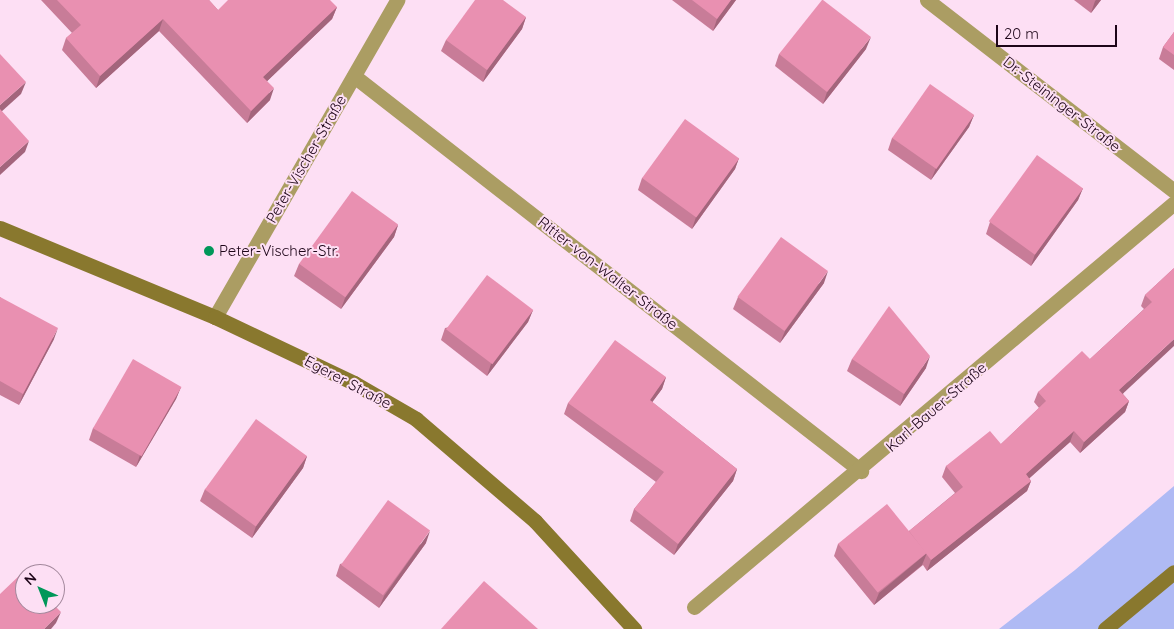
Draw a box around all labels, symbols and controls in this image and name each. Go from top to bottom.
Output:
scale bar [999,15,1120,47]
text: 20 m [1004,24,1039,43]
street label: Dr.-Steininger-Straße [1000,53,1124,155]
street label: Peter-Vischer-Straße [262,92,350,226]
street label: Ritter-von-Walter-Straße [534,213,682,333]
place label: Peter-Vischer-Str. [219,242,338,260]
marker: Peter-Vischer-Str. [203,245,215,257]
street label: Egerer Straße [302,352,394,412]
street label: Karl-Bauer-Straße [882,358,990,456]
north arrow [15,564,65,614]
text: N [20,569,40,589]

